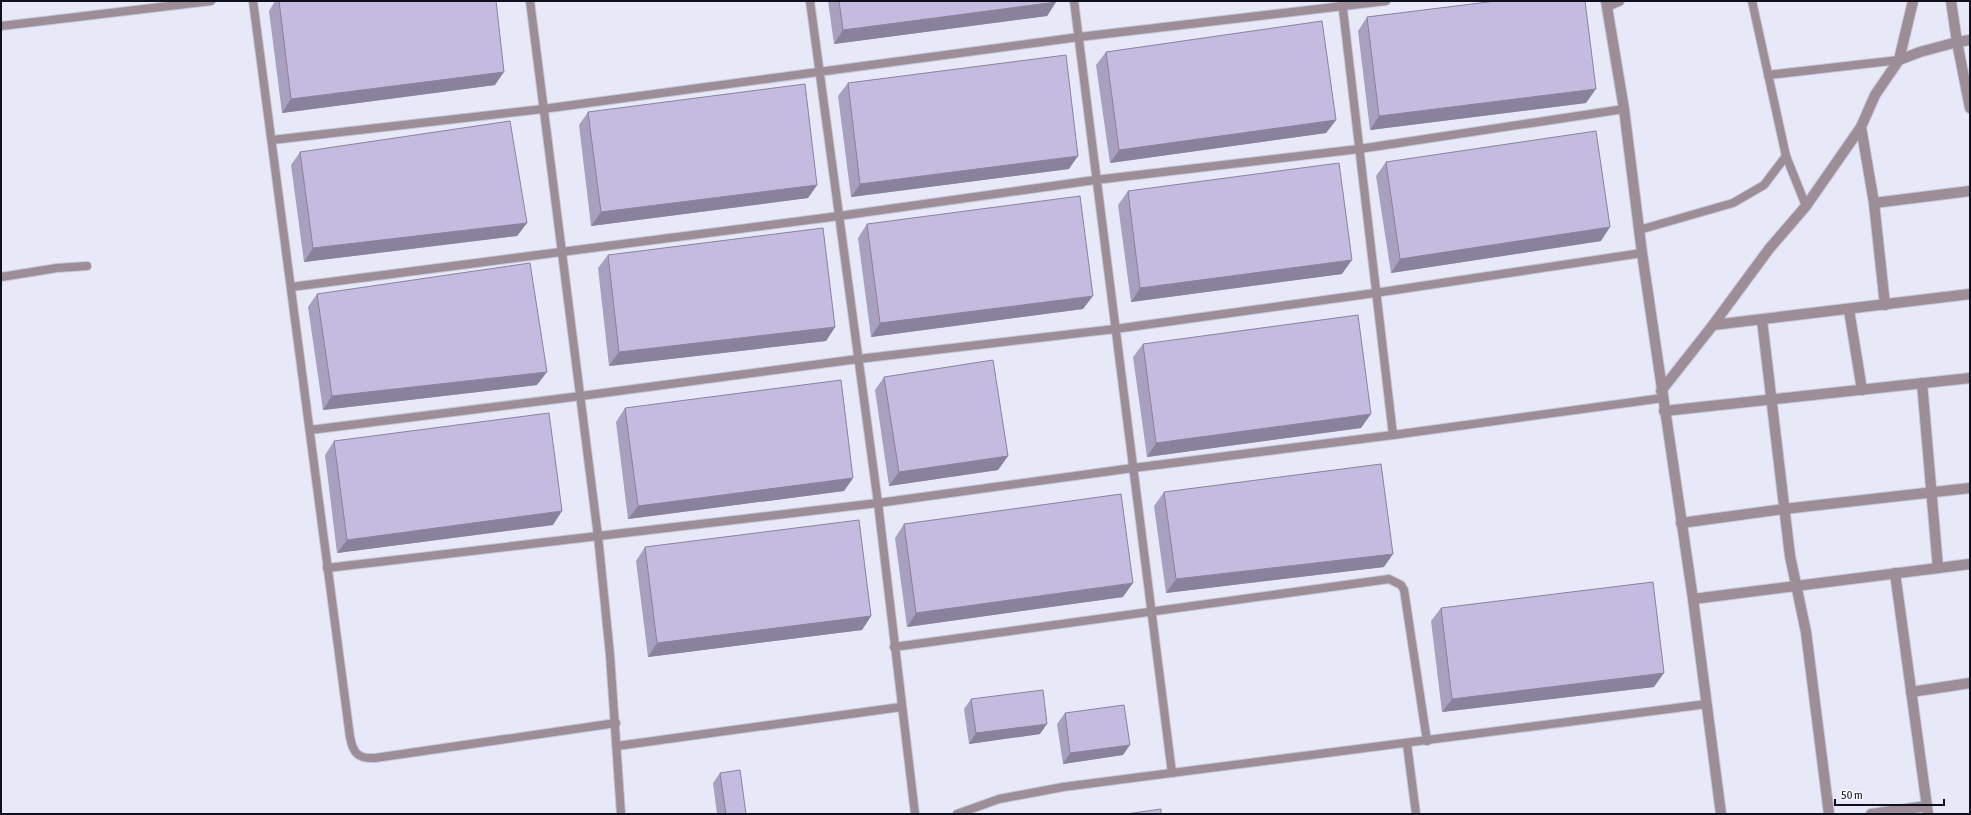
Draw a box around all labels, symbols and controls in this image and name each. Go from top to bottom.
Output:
scale bar [1835,781,1944,807]
text: 50 m [1841,788,1863,802]

